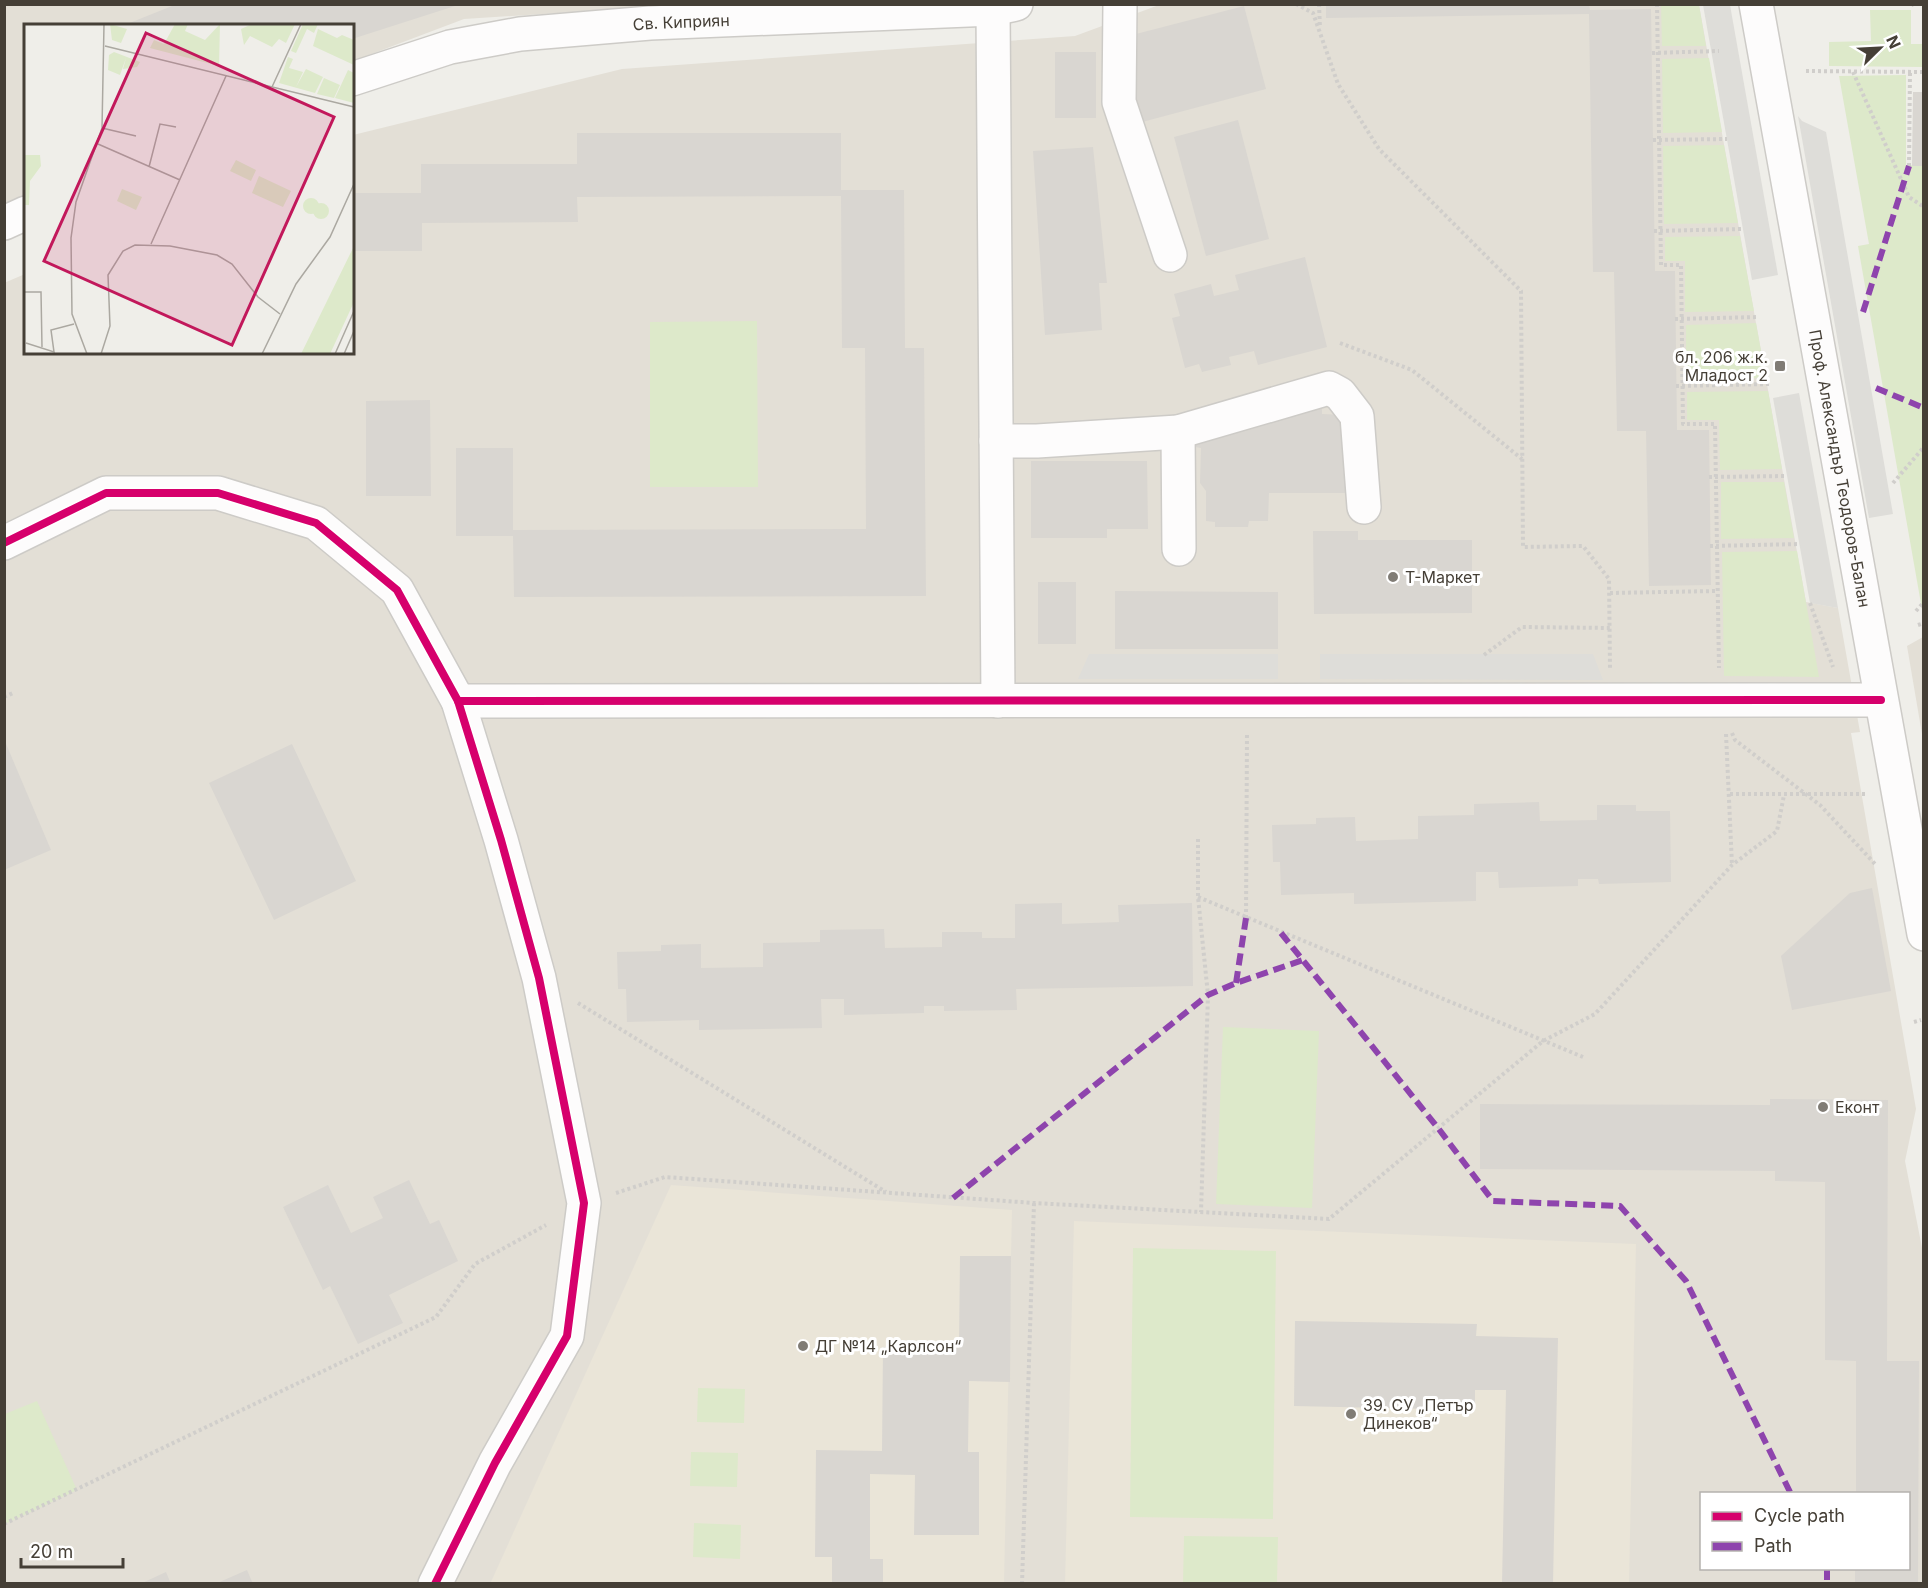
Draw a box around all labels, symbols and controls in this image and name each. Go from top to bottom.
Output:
street label: Св. Киприян [632,10,730,34]
north arrow [1850,18,1910,78]
inset map [24,24,354,354]
text: N [1882,32,1905,52]
street label: Проф. Александър Теодоров-Балан [1805,328,1875,609]
place label: бл. 206 ж.к. Младост 2 [1675,347,1768,385]
marker: бл. 206 ж.к. Младост 2 [1773,359,1787,373]
place label: Т-Маркет [1405,567,1480,587]
marker: Т-Маркет [1386,570,1400,584]
place label: Еконт [1835,1097,1880,1117]
marker: Еконт [1816,1100,1830,1114]
place label: ДГ №14 „Карлсон“ [815,1336,961,1356]
marker: ДГ №14 „Карлсон“ [796,1339,810,1353]
place label: 39. СУ „Петър Динеков“ [1363,1395,1474,1433]
marker: 39. СУ „Петър Динеков“ [1344,1407,1358,1421]
legend [1700,1492,1910,1570]
text: Cycle path [1754,1505,1845,1526]
scale bar [21,1531,123,1569]
text: Path [1754,1535,1792,1556]
text: 20 m [30,1541,73,1562]

